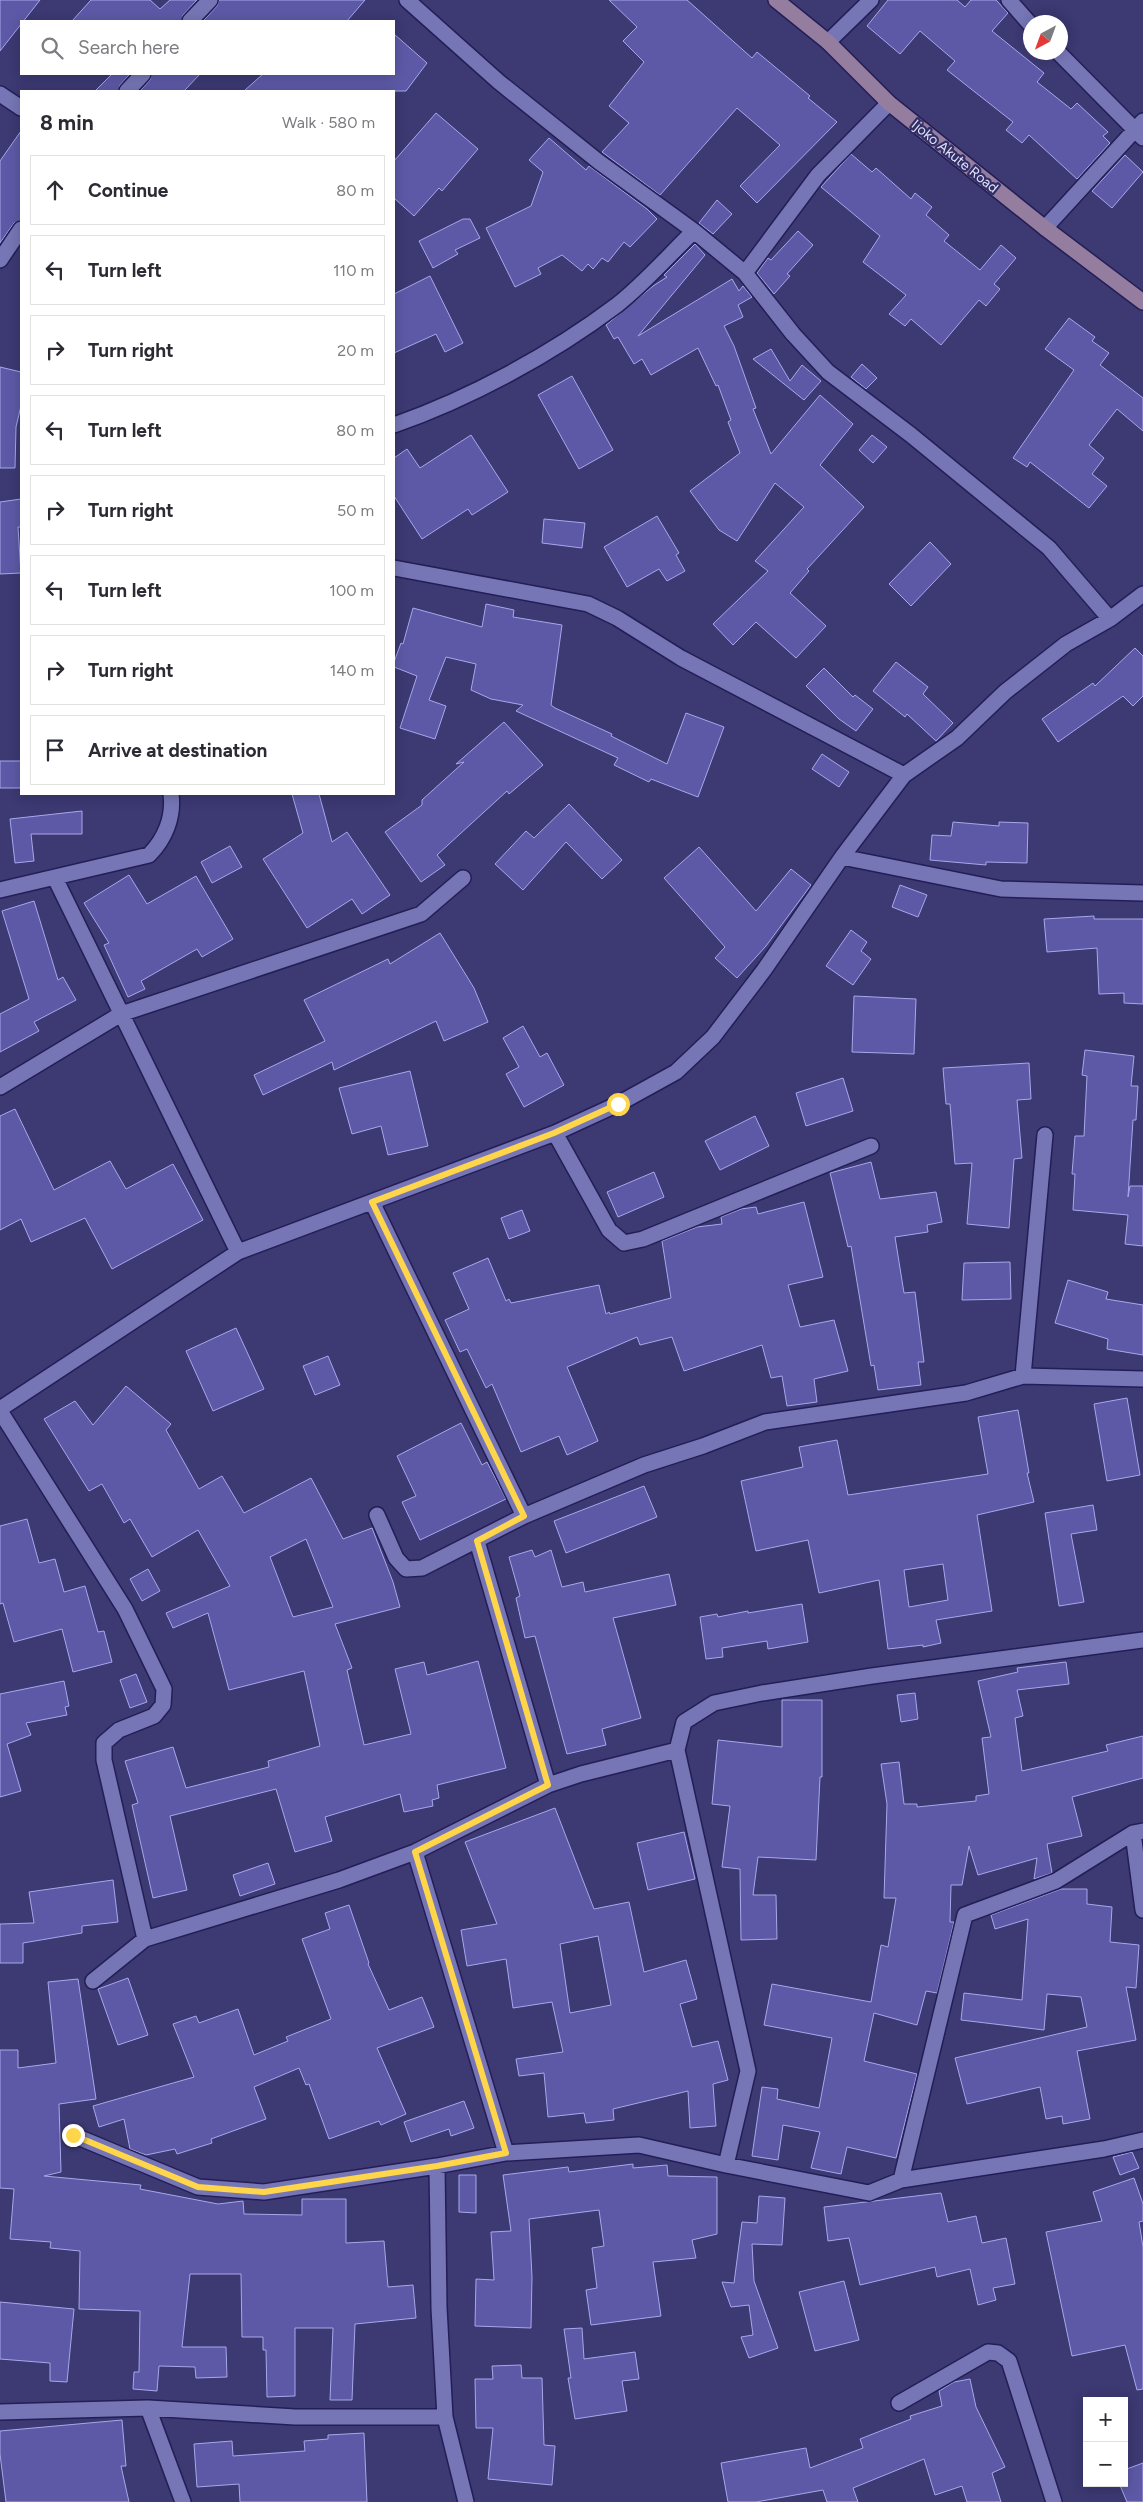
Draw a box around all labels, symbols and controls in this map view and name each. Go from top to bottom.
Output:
north arrow [1023,15,1068,60]
search box [20,20,395,75]
icon: search [38,34,66,62]
text: Search here [78,36,180,59]
text: 8 min [40,110,94,135]
text: Walk · 580 m [282,113,375,132]
street label: Ijoko Akute Road [908,116,1001,197]
icon: ahead [41,176,69,204]
text: Continue [88,179,168,202]
text: 80 m [336,181,374,200]
icon: left [41,256,69,284]
text: Turn left [88,259,162,282]
text: 110 m [333,261,374,280]
icon: right [41,336,69,364]
text: Turn right [88,339,174,362]
text: 20 m [337,341,374,360]
icon: left [41,416,69,444]
text: Turn left [88,419,162,442]
text: 80 m [336,421,374,440]
icon: right [41,496,69,524]
text: Turn right [88,499,174,522]
text: 50 m [337,501,374,520]
icon: left [41,576,69,604]
text: Turn left [88,579,162,602]
text: 100 m [329,581,374,600]
icon: right [41,656,69,684]
text: Turn right [88,659,174,682]
text: 140 m [330,661,374,680]
icon: arrive [41,736,69,764]
text: Arrive at destination [88,739,267,762]
route start [607,1093,630,1116]
route end [62,2124,85,2147]
map controls [1083,2397,1128,2487]
button: + [1083,2397,1128,2442]
button: − [1083,2442,1128,2487]

